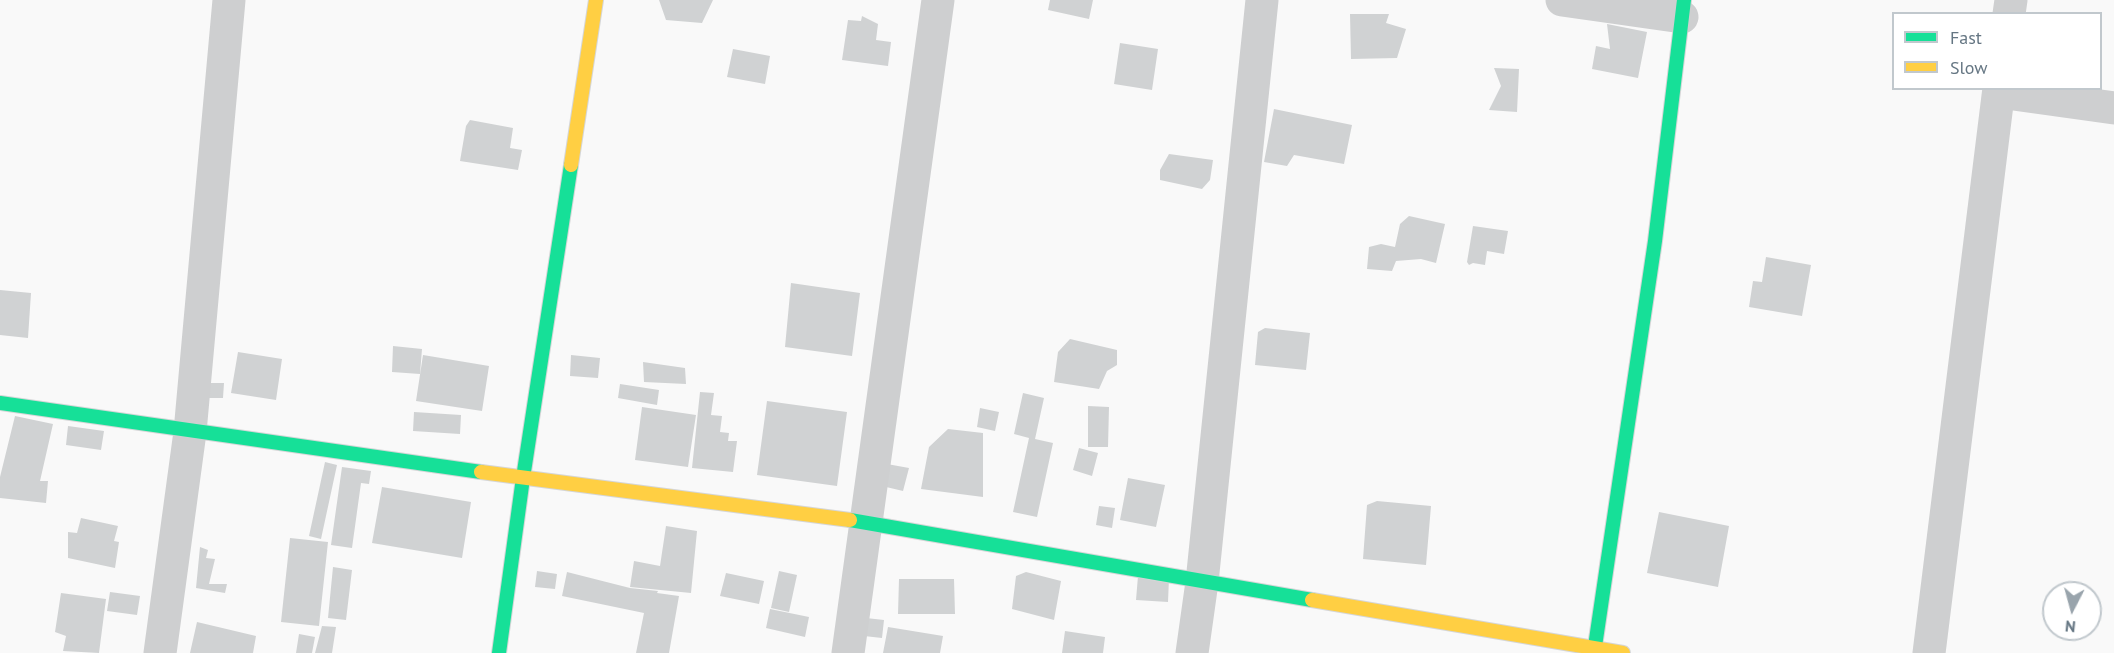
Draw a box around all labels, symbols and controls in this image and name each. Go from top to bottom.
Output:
legend [1892,12,2102,90]
text: Fast [1950,26,1982,49]
text: Slow [1950,56,1988,79]
north arrow [2042,581,2102,641]
text: N [2064,616,2077,637]

